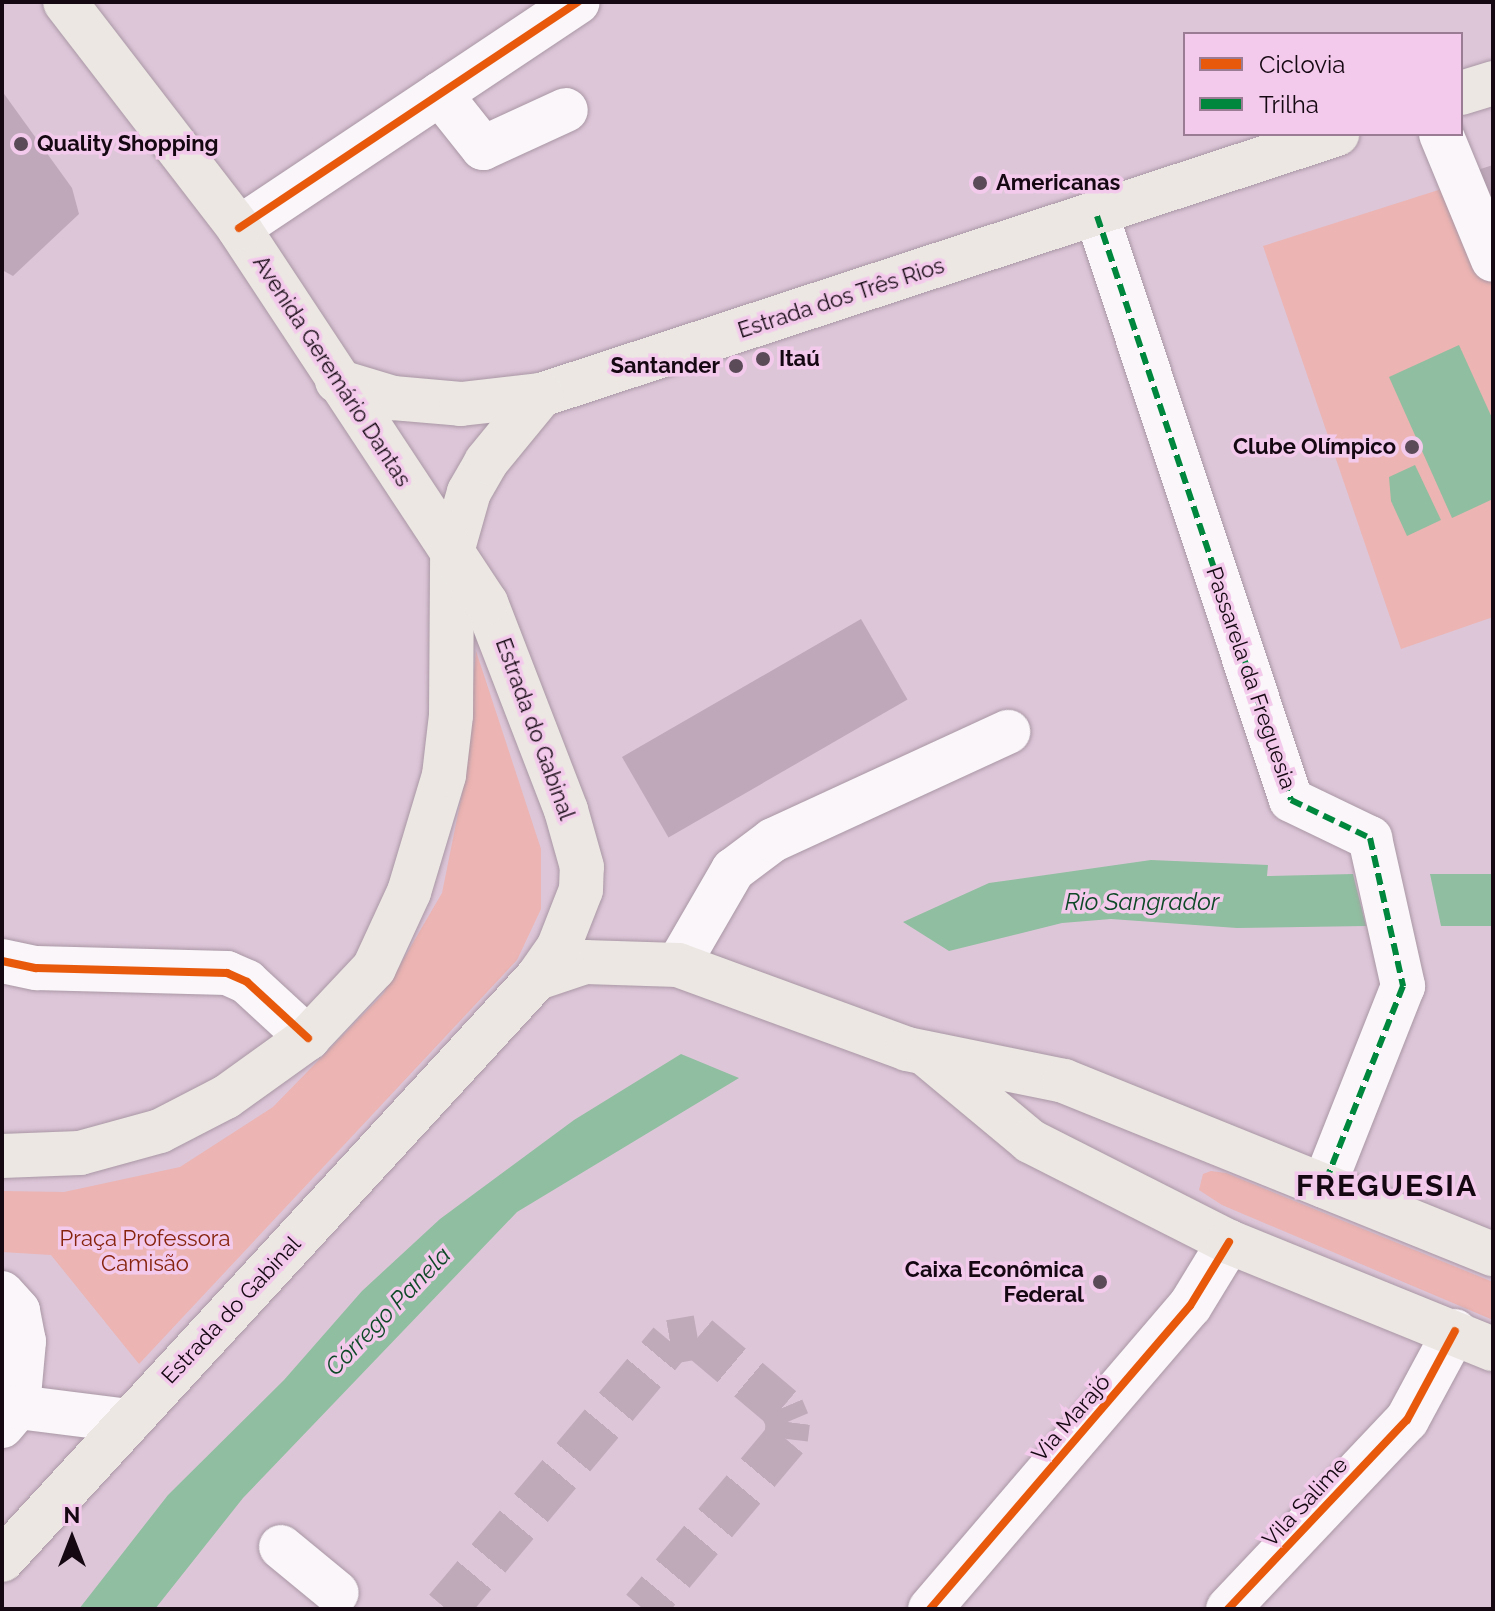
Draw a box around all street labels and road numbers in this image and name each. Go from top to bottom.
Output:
street label: Avenida Geremário Dantas [247,251,417,491]
street label: Estrada dos Três Rios [734,252,948,344]
street label: Passarela da Freguesia [1201,563,1301,793]
street label: Estrada do Gabinal [490,634,580,824]
street label: Estrada do Gabinal [156,1231,306,1389]
street label: Via Marajó [1026,1369,1116,1467]
street label: Vila Salime [1257,1452,1353,1552]

